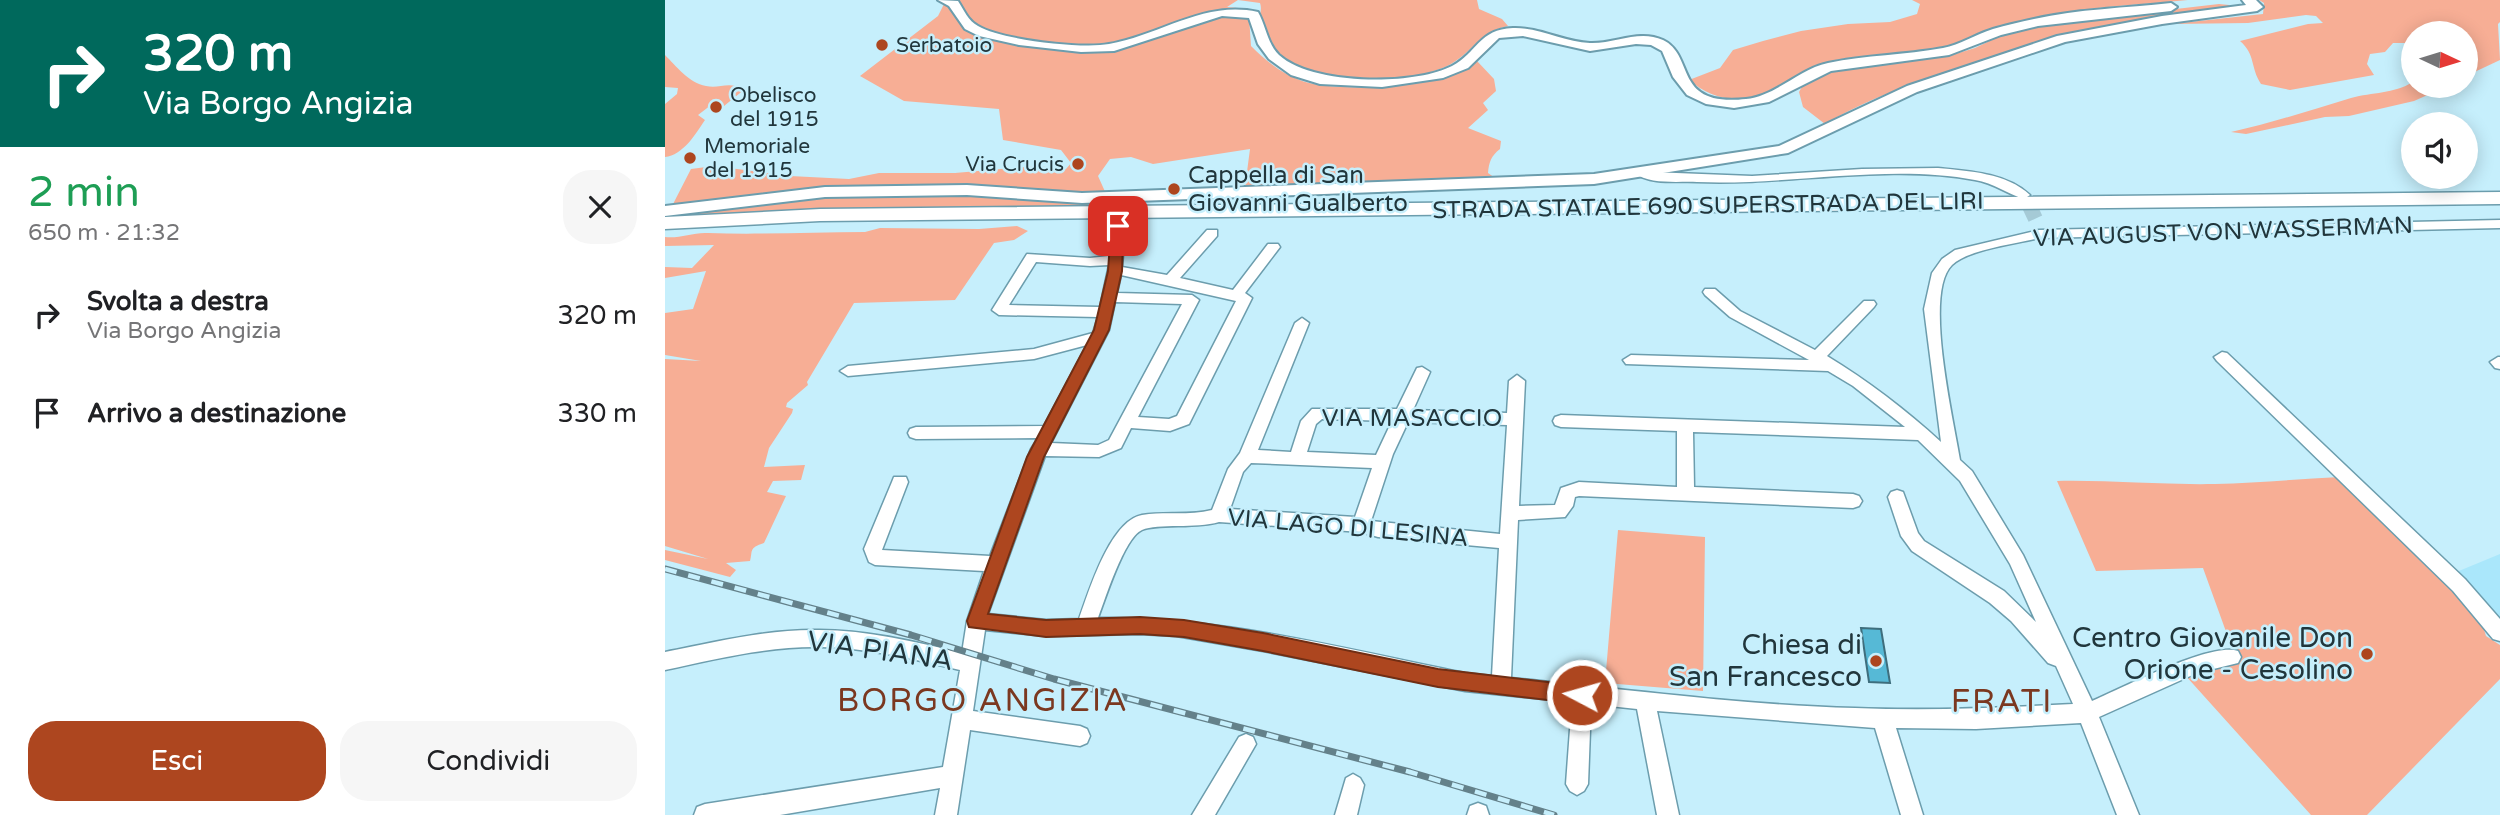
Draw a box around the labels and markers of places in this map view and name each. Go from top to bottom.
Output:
place label: Serbatoio [896,33,992,58]
marker: Serbatoio [874,37,890,53]
place label: Obelisco del 1915 [730,83,819,132]
marker: Obelisco del 1915 [708,99,724,115]
place label: Memoriale del 1915 [704,134,810,183]
marker: Memoriale del 1915 [682,150,698,166]
place label: Via Crucis [965,152,1064,177]
marker: Via Crucis [1070,156,1086,172]
place label: Cappella di San Giovanni Gualberto [1188,161,1408,218]
marker: Cappella di San Giovanni Gualberto [1166,181,1182,197]
pin [1088,196,1148,256]
place label: Centro Giovanile Don Orione - Cesolino [2072,621,2353,687]
place label: Chiesa di San Francesco [1669,628,1862,694]
marker: Centro Giovanile Don Orione - Cesolino [2359,646,2375,662]
marker: Chiesa di San Francesco [1868,653,1884,669]

